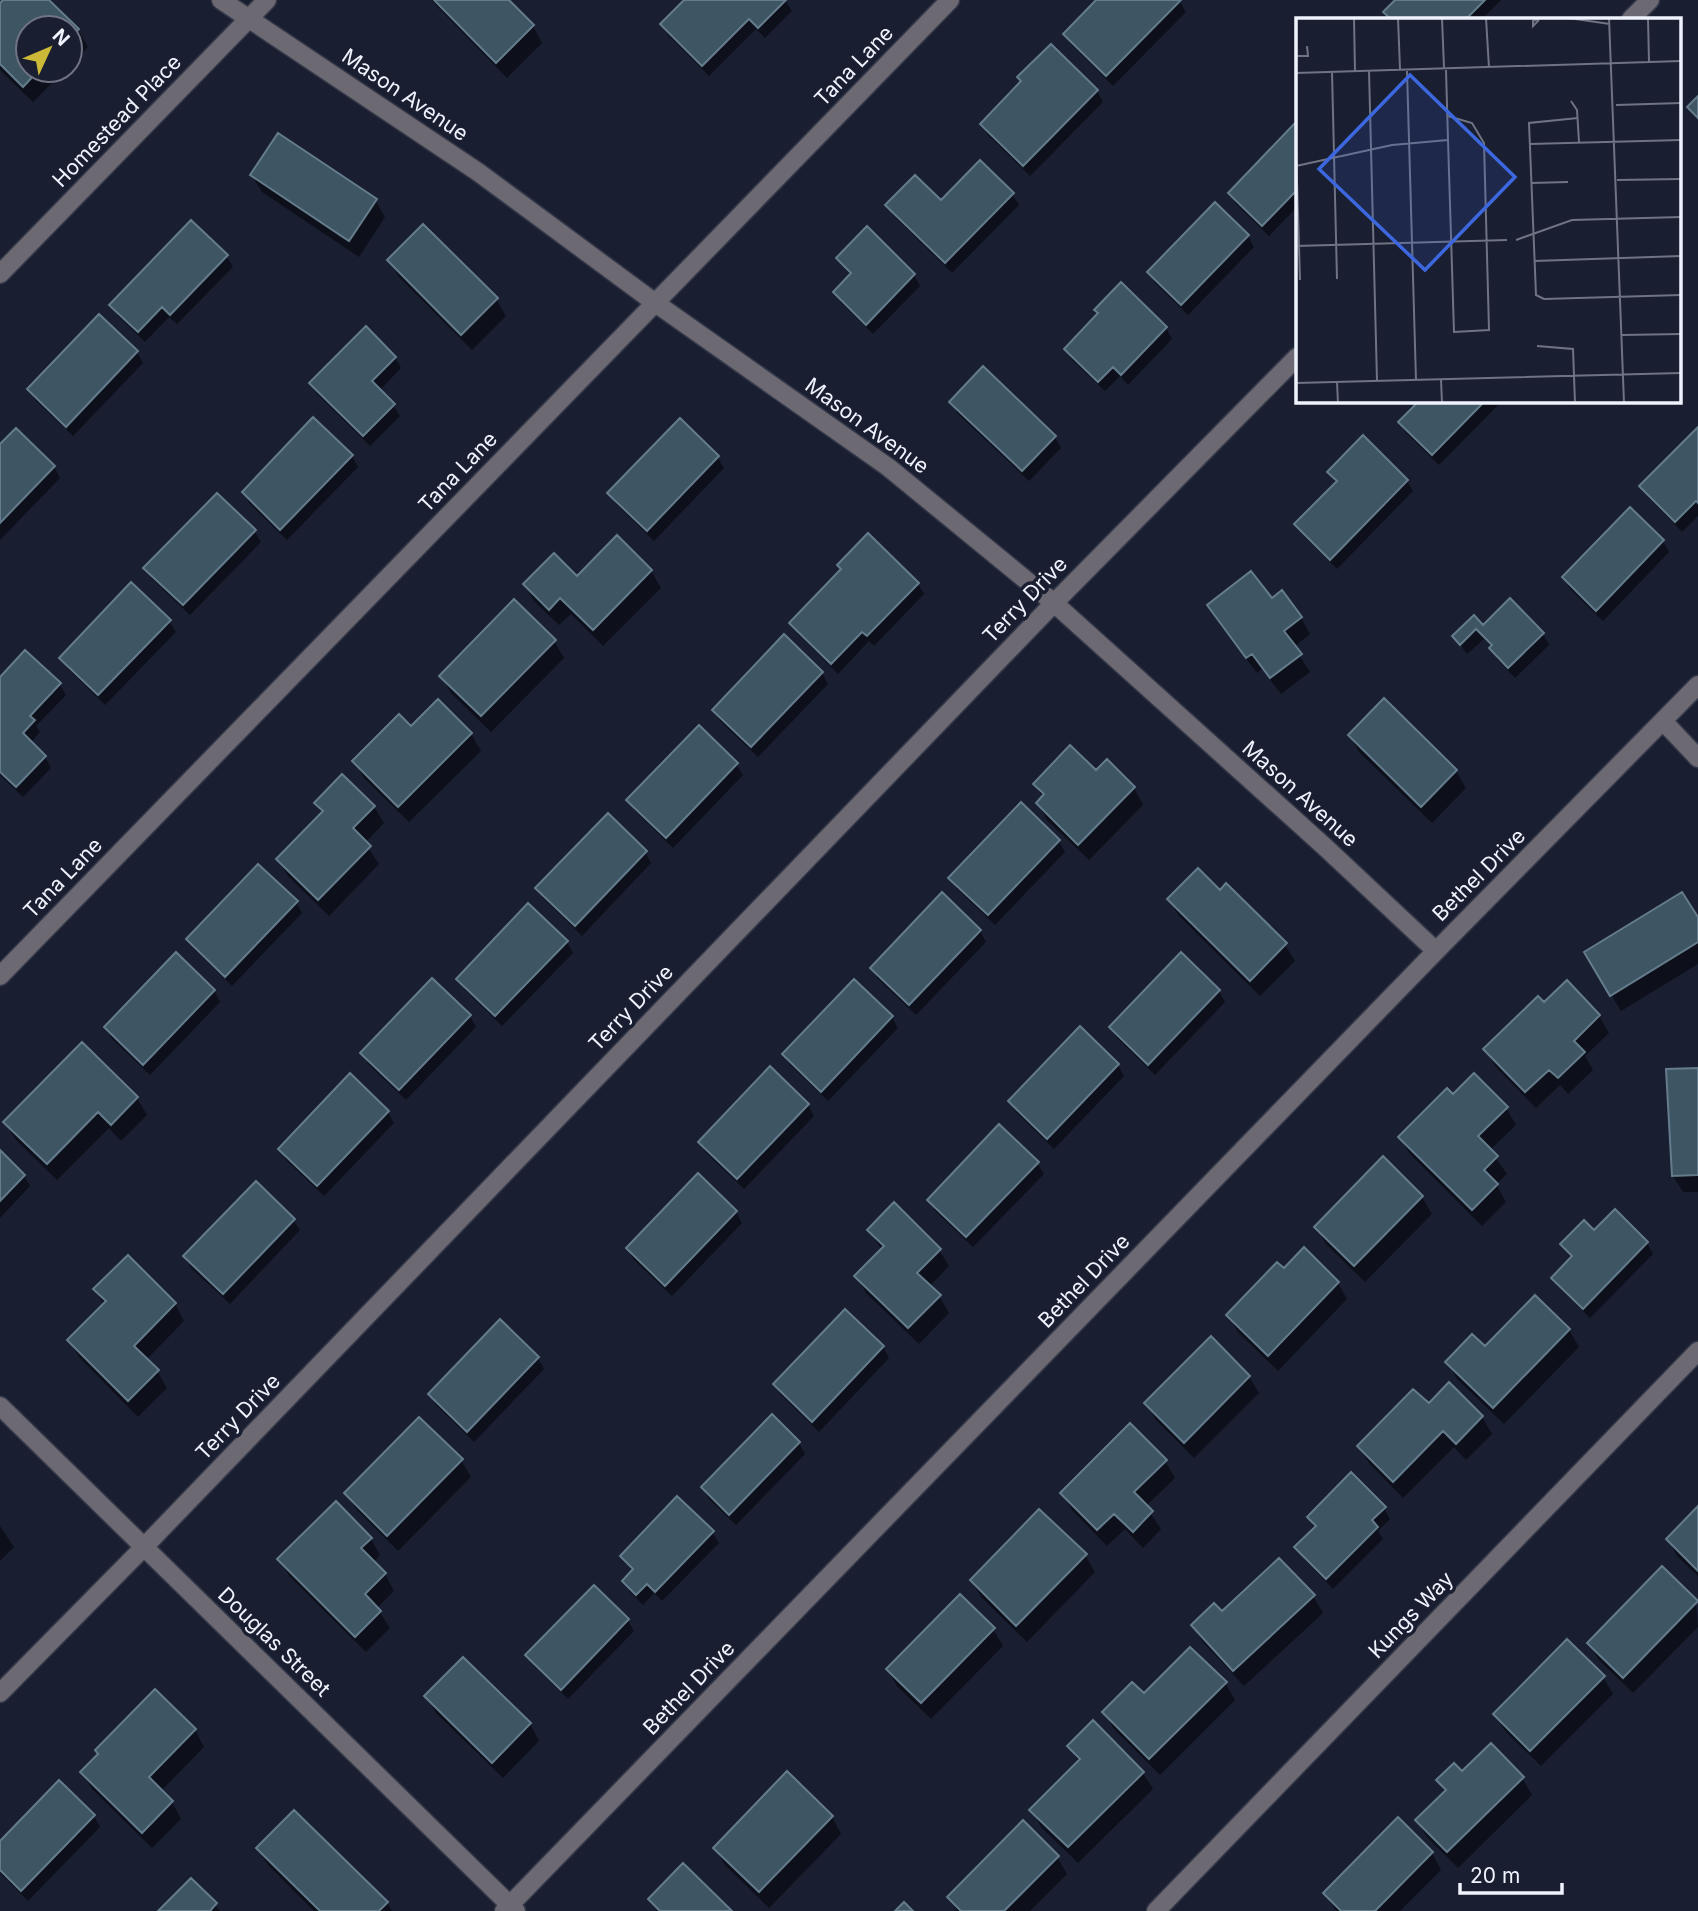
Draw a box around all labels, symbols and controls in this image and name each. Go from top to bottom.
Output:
north arrow [14,14,84,84]
inset map [1296,18,1680,402]
street label: Tana Lane [809,20,898,111]
text: N [48,24,74,51]
street label: Mason Avenue [338,43,473,146]
street label: Homestead Place [47,49,186,192]
street label: Mason Avenue [801,372,934,479]
street label: Tana Lane [413,426,502,517]
street label: Terry Drive [977,551,1072,648]
street label: Mason Avenue [1238,735,1363,852]
street label: Bethel Drive [1427,823,1530,926]
street label: Tana Lane [18,832,107,923]
street label: Terry Drive [583,959,678,1056]
street label: Bethel Drive [1033,1229,1135,1333]
street label: Terry Drive [190,1368,285,1465]
street label: Kungs Way [1363,1566,1458,1663]
street label: Douglas Street [213,1582,336,1701]
street label: Bethel Drive [638,1636,740,1740]
scale bar [1460,1852,1562,1896]
text: 20 m [1470,1863,1520,1888]

